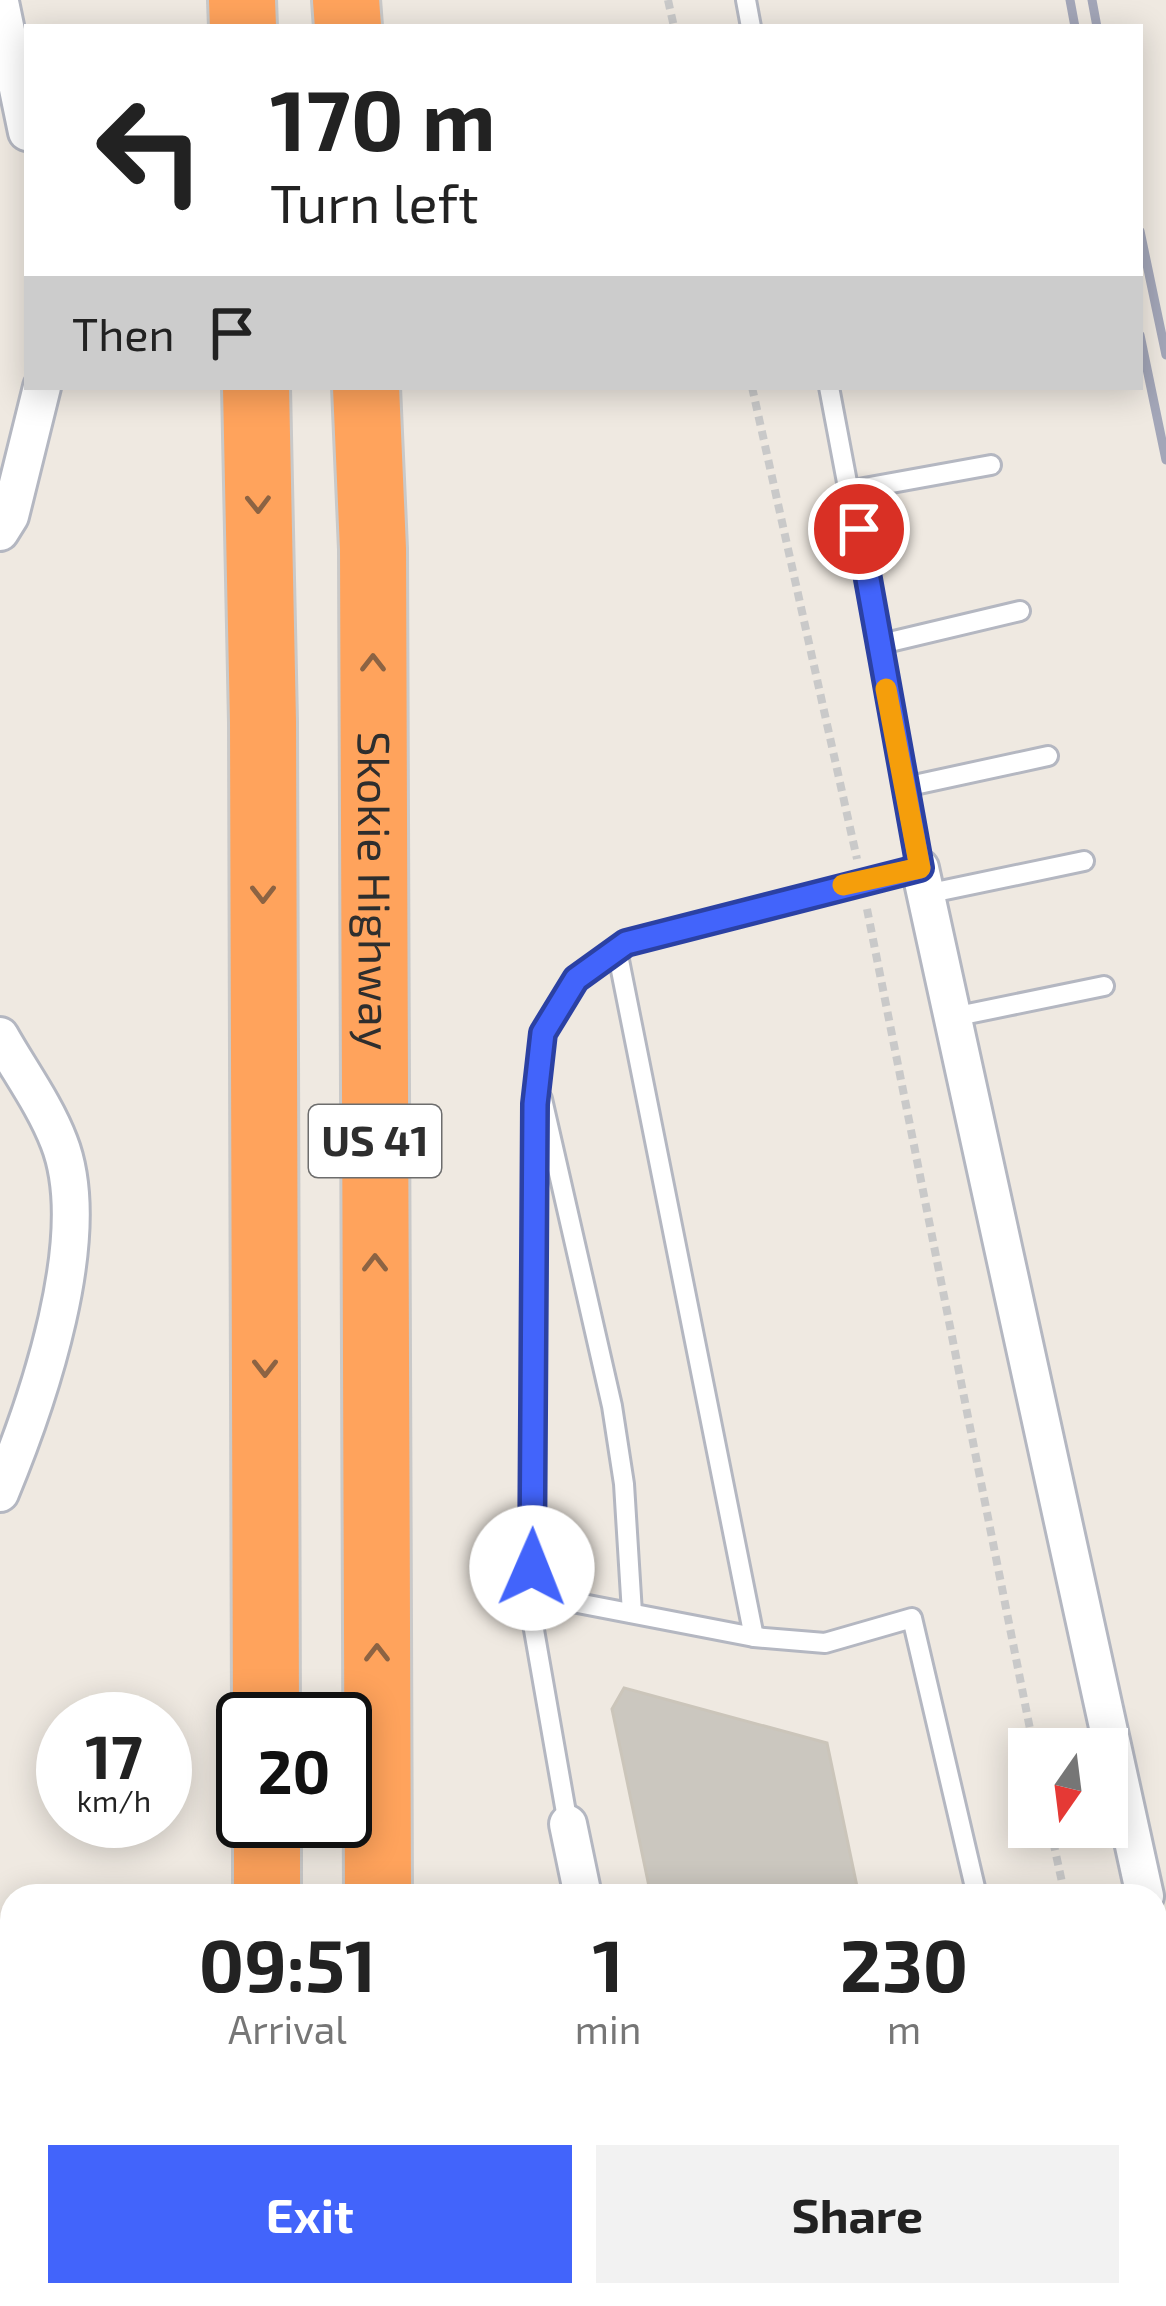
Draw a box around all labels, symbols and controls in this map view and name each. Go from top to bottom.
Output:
text: 170 m [270,67,496,168]
icon: left [72,72,228,228]
text: Turn left [270,169,479,234]
icon: arrive [199,300,265,366]
text: Then [72,306,175,360]
pin [808,478,910,580]
one-way arrow [245,495,271,514]
icon: arrive [826,496,892,562]
one-way arrow [360,653,386,671]
street label: Skokie Highway [349,731,404,1051]
one-way arrow [250,885,276,904]
road number: US 41 [309,1105,441,1177]
one-way arrow [362,1253,388,1271]
one-way arrow [252,1360,278,1378]
position arrow [469,1505,595,1631]
one-way arrow [364,1643,390,1661]
speed limit sign: 20 [216,1692,372,1848]
text: 17 [85,1719,143,1791]
north arrow [1008,1728,1128,1848]
map controls [1008,1728,1128,1848]
text: km/h [77,1782,151,1818]
text: 09:51 [199,1920,376,2006]
text: 1 [593,1920,624,2006]
text: 230 [840,1920,968,2006]
text: Arrival [228,2005,347,2052]
text: min [575,2005,641,2052]
text: m [887,2005,921,2052]
button: Exit [48,2145,572,2283]
button: Share [596,2145,1119,2283]

